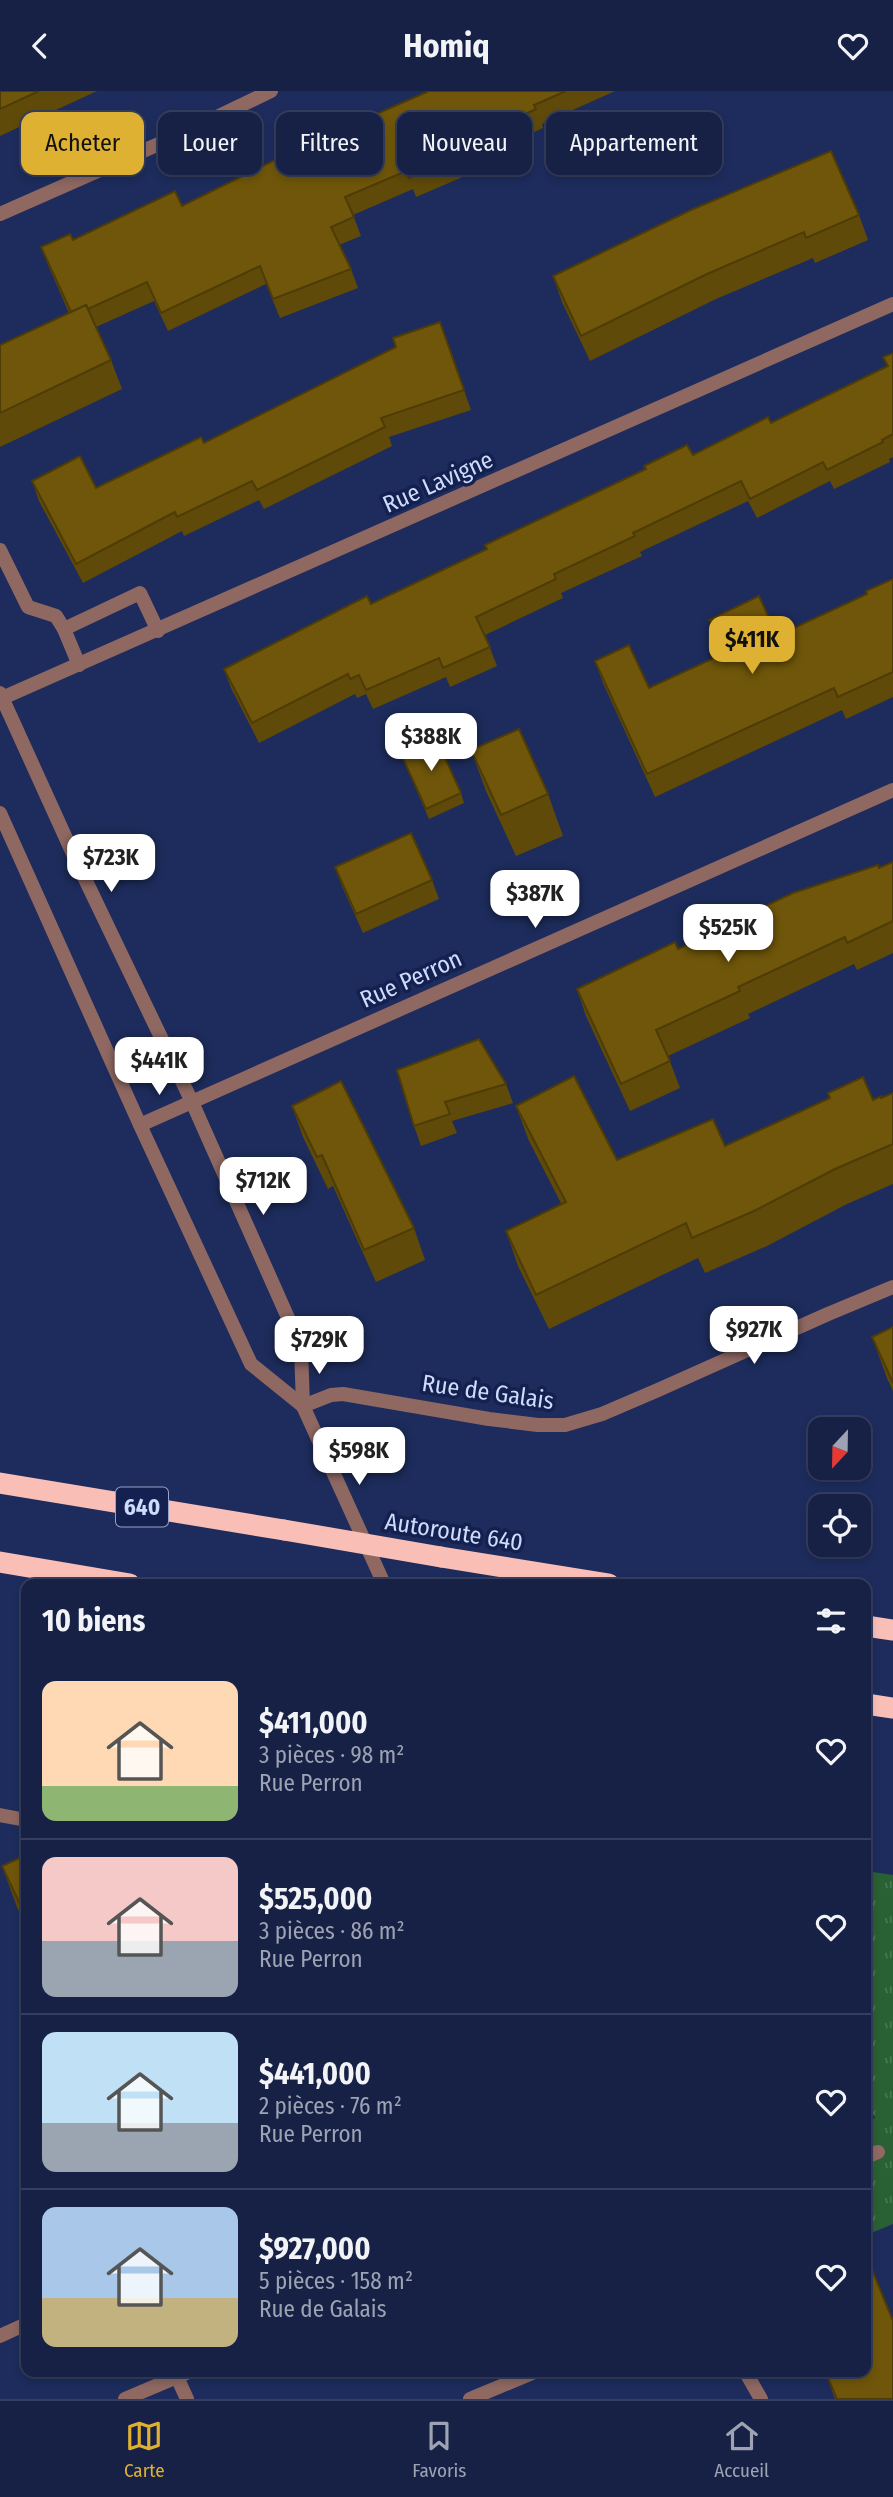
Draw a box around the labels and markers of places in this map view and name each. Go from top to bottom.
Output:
pin: $411K [703,617,801,676]
pin: $388K [382,713,480,773]
pin: $723K [62,835,160,894]
pin: $387K [486,871,584,930]
pin: $525K [679,905,777,964]
pin: $441K [110,1037,208,1097]
pin: $712K [214,1157,312,1217]
pin: $927K [705,1307,803,1366]
pin: $729K [270,1317,368,1376]
pin: $598K [310,1427,408,1487]

